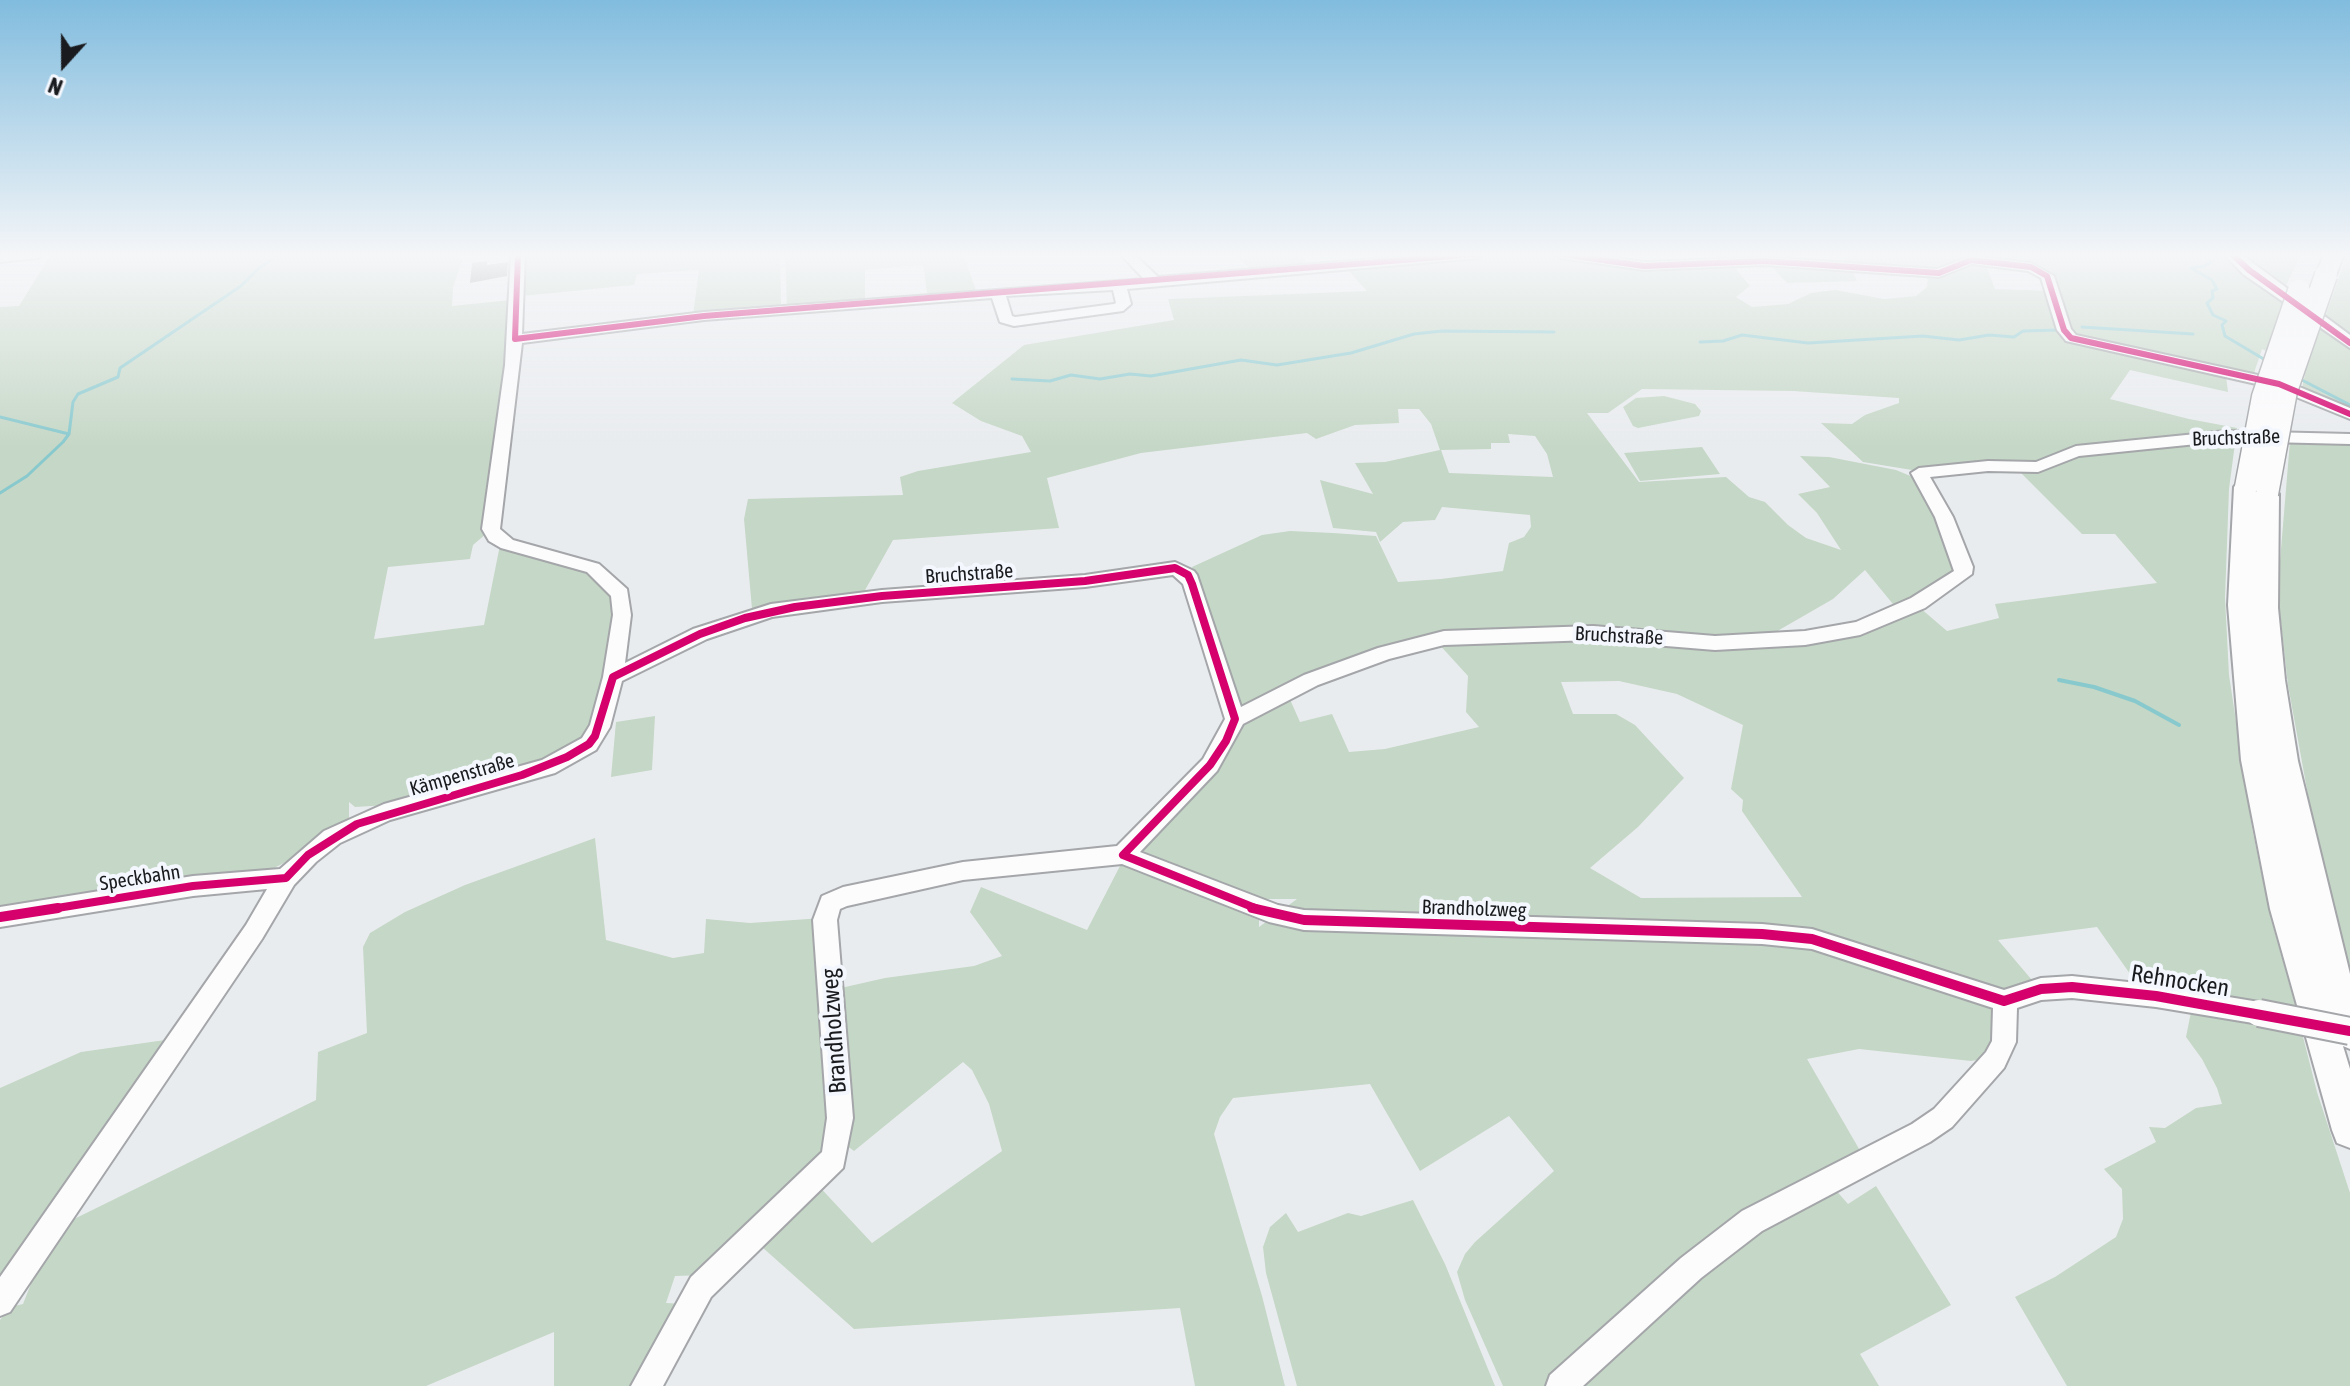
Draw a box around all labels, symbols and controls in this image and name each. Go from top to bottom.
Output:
north arrow [24,24,104,104]
text: N [45,72,66,101]
street label: Bruchstraße [2191,424,2281,452]
street label: Bruchstraße [924,559,1014,589]
street label: Bruchstraße [1574,622,1664,650]
street label: Kämpenstraße [407,749,517,801]
street label: Speckbahn [98,860,182,896]
street label: Brandholzweg [1421,895,1527,923]
street label: Rehnocken [2129,959,2231,1003]
street label: Brandholzweg [815,967,853,1095]

